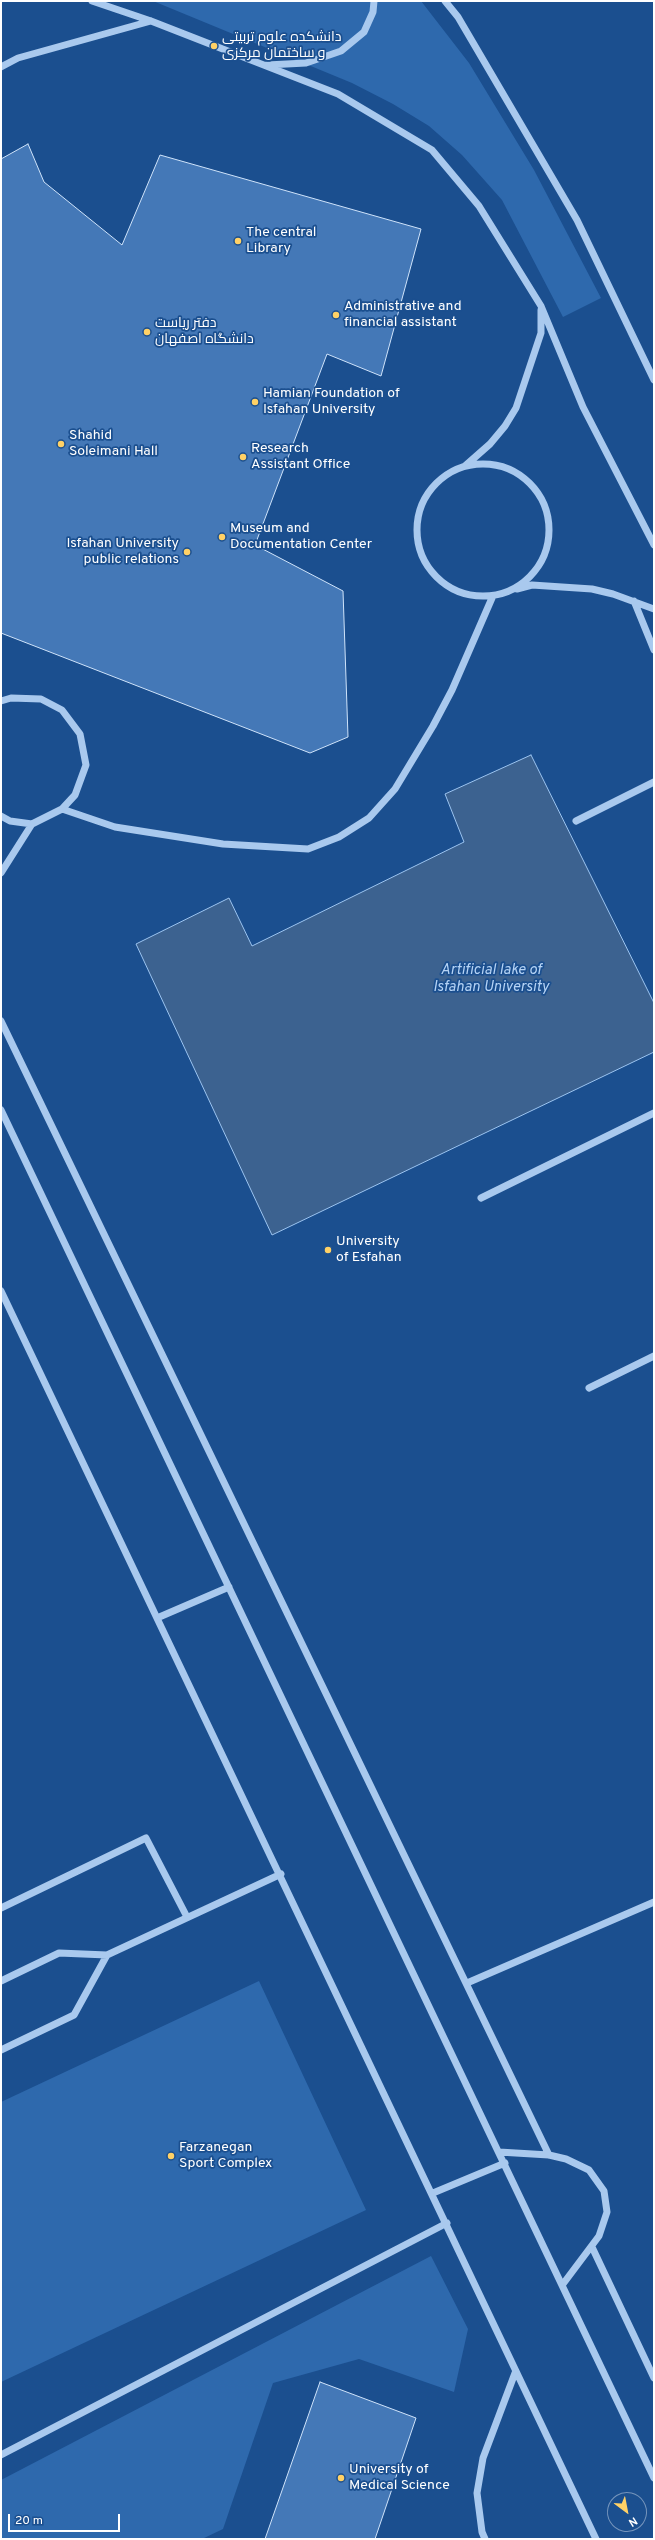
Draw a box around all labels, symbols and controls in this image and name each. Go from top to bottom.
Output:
place label: دانشکده علوم تربیتی و ساختمان مرکزی [222,30,341,62]
marker: دانشکده علوم تربیتی و ساختمان مرکزی [209,41,219,51]
place label: The central Library [246,225,316,258]
marker: The central Library [233,236,243,246]
place label: Administrative and financial assistant [344,299,462,332]
marker: Administrative and financial assistant [331,310,341,320]
place label: دفتر ریاست دانشگاه اصفهان [155,316,254,348]
marker: دفتر ریاست دانشگاه اصفهان [142,327,152,337]
place label: Hamian Foundation of Isfahan University [263,386,400,418]
marker: Hamian Foundation of Isfahan University [250,397,260,407]
place label: Shahid Soleimani Hall [69,428,158,460]
marker: Shahid Soleimani Hall [56,439,66,449]
place label: Research Assistant Office [251,441,350,474]
marker: Research Assistant Office [238,452,248,462]
place label: Museum and Documentation Center [230,521,372,554]
marker: Museum and Documentation Center [217,532,227,542]
place label: Isfahan University public relations [66,536,179,568]
marker: Isfahan University public relations [182,547,192,557]
water label: Artificial lake of Isfahan University [433,962,549,997]
place label: University of Esfahan [336,1234,402,1266]
marker: University of Esfahan [323,1245,333,1255]
place label: Farzanegan Sport Complex [179,2140,272,2172]
marker: Farzanegan Sport Complex [166,2151,176,2161]
place label: University of Medical Science [349,2462,450,2494]
marker: University of Medical Science [336,2473,346,2483]
north arrow [607,2492,647,2532]
scale bar [10,2506,122,2532]
text: 20 m [15,2513,43,2529]
text: N [626,2513,640,2529]

